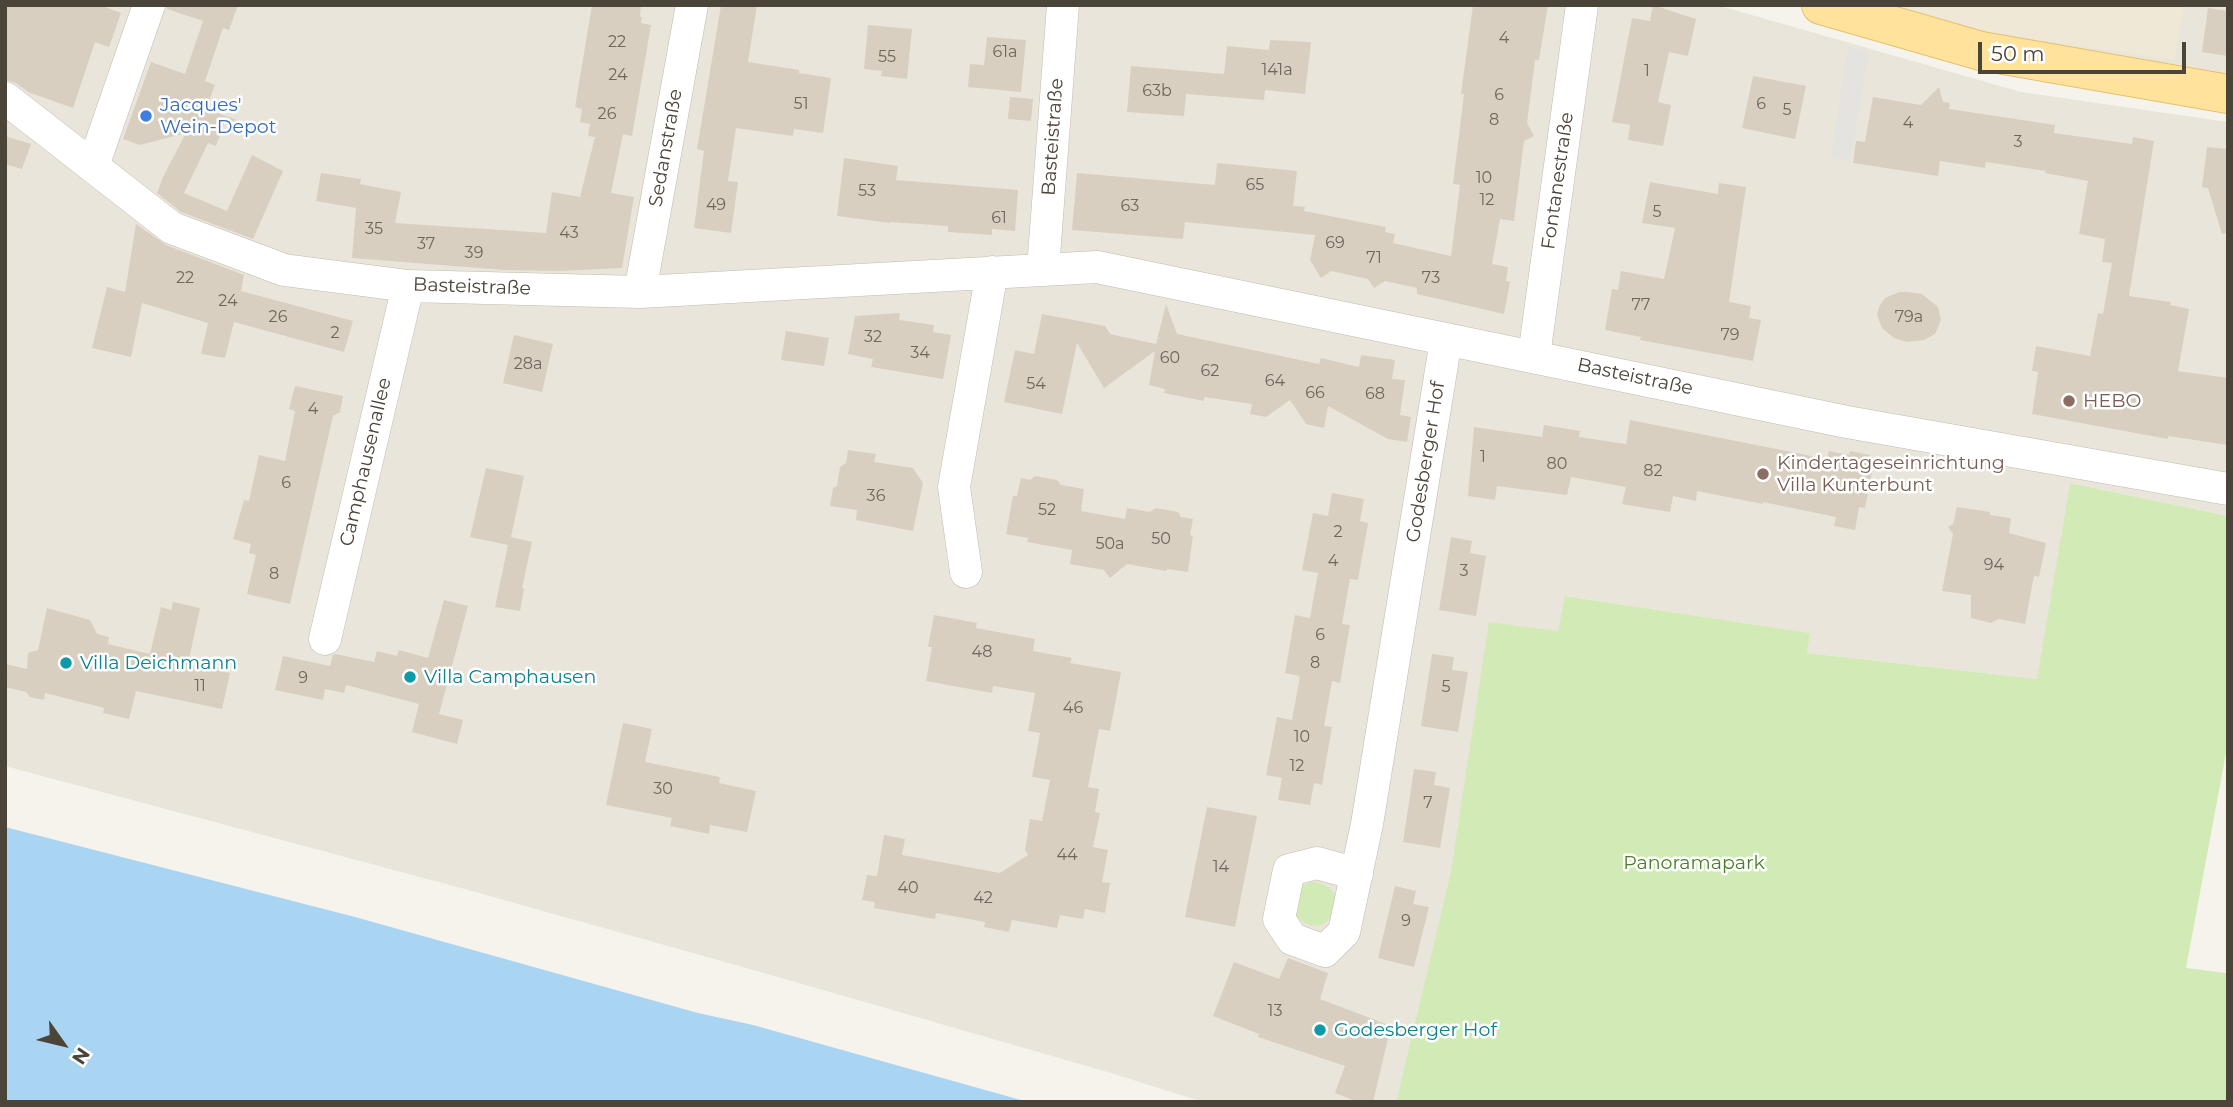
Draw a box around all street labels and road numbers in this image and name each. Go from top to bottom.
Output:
street label: Basteistraße [1038,77,1068,197]
street label: Sedanstraße [644,87,688,209]
street label: Fontanestraße [1537,111,1579,251]
street label: Basteistraße [413,274,531,300]
street label: Basteistraße [1575,354,1695,400]
street label: Camphausenallee [336,375,396,549]
street label: Godesberger Hof [1402,380,1450,544]

